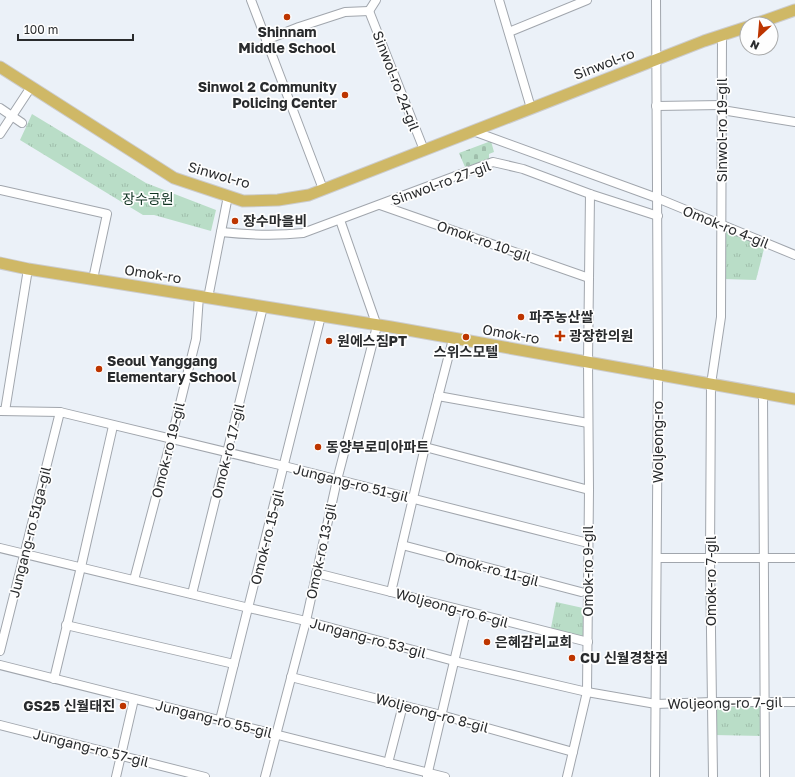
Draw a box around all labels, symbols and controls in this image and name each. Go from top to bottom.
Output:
marker: Shinnam Middle School [282,12,292,22]
scale bar [18,16,133,42]
north arrow [739,16,779,56]
text: 100 m [24,22,58,37]
place label: Shinnam Middle School [238,23,336,56]
street label: Sinwol-ro 24-gil [370,28,423,133]
text: N [748,38,761,53]
street label: Sinwol-ro [571,44,637,83]
place label: Sinwol 2 Community Policing Center [198,78,338,111]
street label: Sinwol-ro 19-gil [713,78,730,182]
marker: Sinwol 2 Community Policing Center [340,90,350,100]
street label: Sinwol-ro 27-gil [389,157,493,208]
street label: Sinwol-ro [186,158,252,191]
park label: 장수공원 [122,190,174,207]
street label: Omok-ro 4-gil [680,201,772,252]
place label: 장수마을비 [243,212,307,229]
marker: 장수마을비 [230,216,240,226]
street label: Omok-ro 10-gil [435,216,534,265]
street label: Omok-ro [123,261,183,286]
place label: 파주농산쌀 [529,308,594,325]
marker: 파주농산쌀 [516,312,526,322]
street label: Omok-ro [481,320,541,347]
place label: 광장한의원 [569,327,633,344]
marker: 광장한의원 [554,330,566,342]
place label: 원에스짐PT [337,332,407,349]
marker: 스위스모텔 [461,332,471,342]
marker: 원에스짐PT [324,336,334,346]
place label: 스위스모텔 [434,343,498,360]
place label: Seoul Yanggang Elementary School [107,352,237,385]
marker: Seoul Yanggang Elementary School [94,364,104,374]
street label: Omok-ro 19-gil [147,400,188,500]
street label: Woljeong-ro [649,401,666,483]
street label: Omok-ro 17-gil [207,402,248,500]
place label: 동양부로미아파트 [326,438,429,455]
marker: 동양부로미아파트 [313,442,323,452]
street label: Jungang-ro 51-gil [292,460,411,505]
street label: Jungang-ro 51ga-gil [5,464,54,599]
street label: Omok-ro 15-gil [246,487,287,587]
street label: Omok-ro 13-gil [302,501,339,601]
street label: Omok-ro 9-gil [579,525,596,617]
street label: Omok-ro 7-gil [702,536,719,626]
street label: Omok-ro 11-gil [443,548,541,589]
street label: Woljeong-ro 6-gil [394,584,511,631]
street label: Jungang-ro 53-gil [308,614,428,661]
place label: 은혜감리교회 [495,633,572,650]
marker: 은혜감리교회 [482,637,492,647]
place label: CU 신월경창점 [580,649,668,666]
marker: CU 신월경창점 [567,653,577,663]
street label: Woljeong-ro 8-gil [374,689,491,736]
street label: Woljeong-ro 7-gil [667,693,783,712]
street label: Jungang-ro 55-gil [154,696,274,741]
place label: GS25 신월태진 [23,697,115,714]
marker: GS25 신월태진 [118,701,128,711]
street label: Jungang-ro 57-gil [31,725,151,770]

